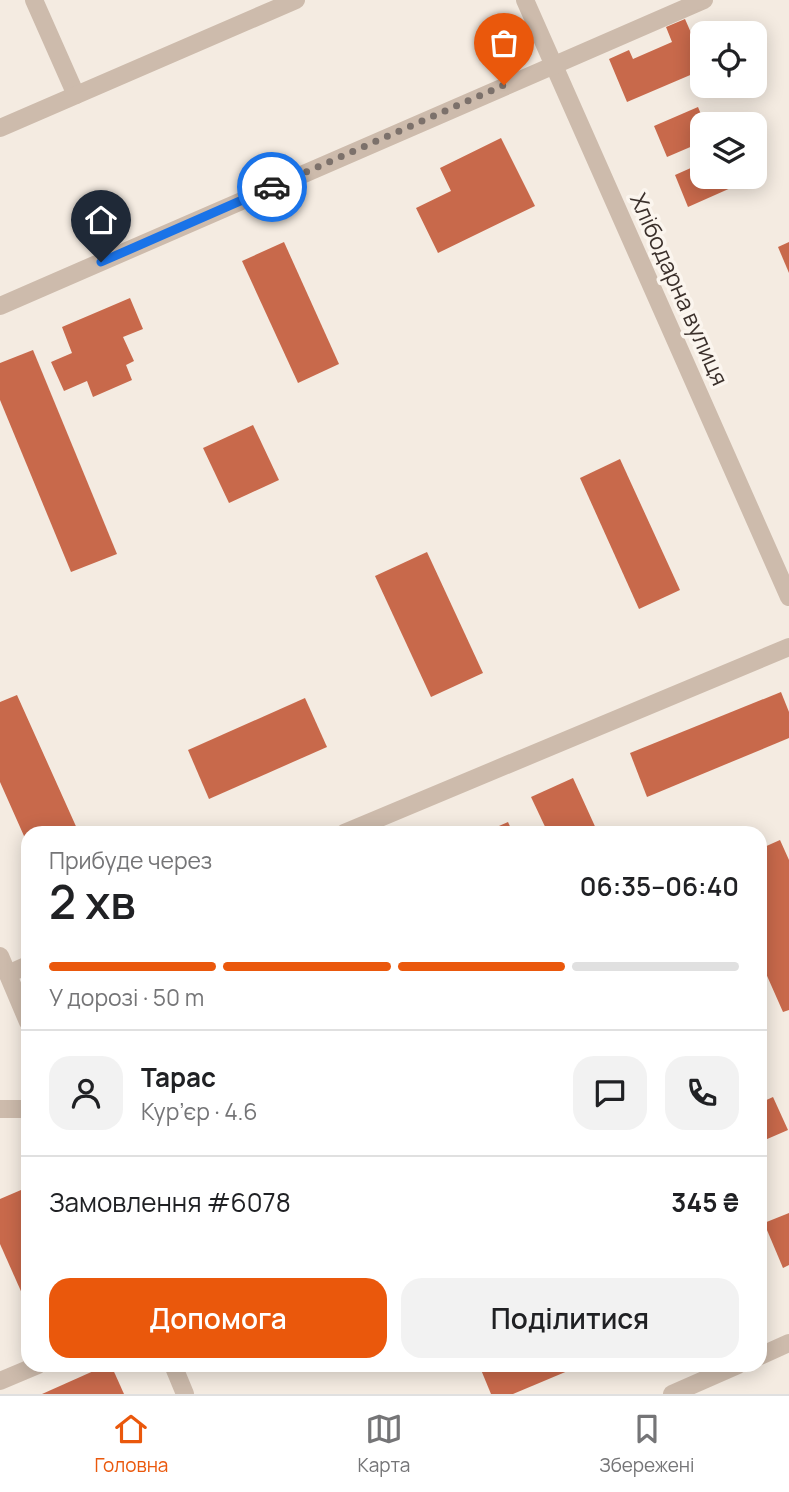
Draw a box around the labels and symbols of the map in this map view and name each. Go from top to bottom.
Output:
pin [474,13,534,85]
courier [237,152,307,222]
street label: Хлібодарна вулиця [623,188,737,390]
pin [71,190,131,262]

